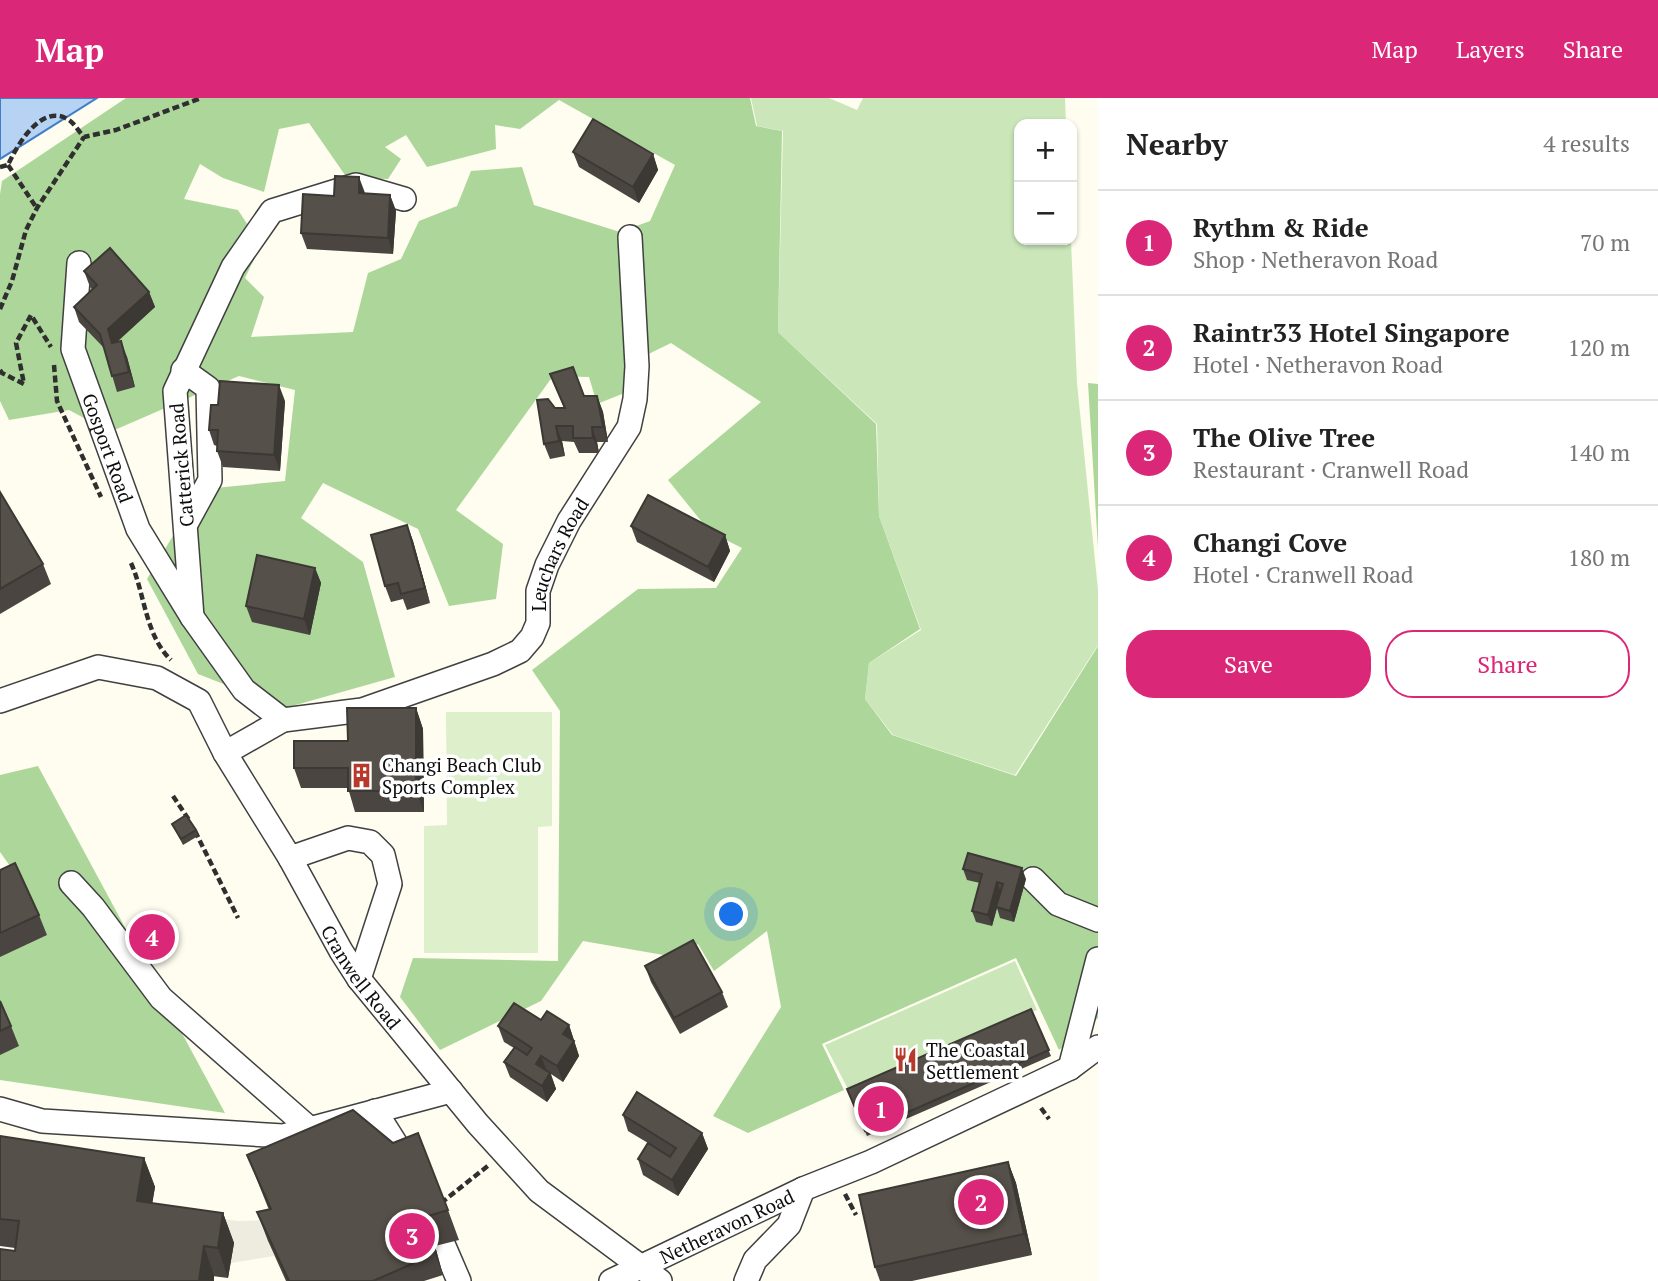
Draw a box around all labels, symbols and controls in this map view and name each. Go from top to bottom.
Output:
text: Map [35,28,104,71]
text: Map [1371,33,1418,65]
text: Layers [1456,33,1525,65]
text: Share [1563,33,1623,65]
map controls [1014,119,1077,245]
button: + [1014,119,1077,182]
text: Nearby [1126,124,1228,164]
text: 4 results [1543,128,1630,159]
button: − [1014,182,1077,245]
text: Rythm & Ride [1193,210,1369,244]
text: 1 [1143,227,1156,258]
text: 70 m [1580,227,1630,258]
text: Shop · Netheravon Road [1193,244,1438,275]
text: Raintr33 Hotel Singapore [1193,315,1510,349]
text: 2 [1143,332,1156,363]
text: 120 m [1568,332,1630,363]
text: Hotel · Netheravon Road [1193,349,1443,380]
street label: Gosport Road [77,389,140,506]
street label: Catterick Road [163,402,199,528]
text: The Olive Tree [1193,420,1375,454]
text: 3 [1143,437,1156,468]
text: 140 m [1568,437,1630,468]
text: Restaurant · Cranwell Road [1193,454,1469,485]
street label: Leuchars Road [526,492,594,611]
text: Changi Cove [1193,525,1347,559]
text: 4 [1143,542,1156,573]
text: 180 m [1568,542,1630,573]
text: Hotel · Cranwell Road [1193,559,1414,590]
button: Save [1126,630,1371,698]
button: Share [1385,630,1630,698]
place label: Changi Beach Club Sports Complex [382,752,541,799]
building icon: Changi Beach Club Sports Complex [348,761,376,789]
your location [714,897,748,931]
pin: 4 [129,911,175,963]
street label: Cranwell Road [316,920,407,1034]
place label: The Coastal Settlement [926,1037,1026,1084]
restaurant icon: The Coastal Settlement [892,1046,920,1074]
pin: 1 [858,1083,904,1135]
pin: 2 [958,1176,1004,1228]
street label: Netheravon Road [655,1183,798,1269]
pin: 3 [389,1210,435,1262]

